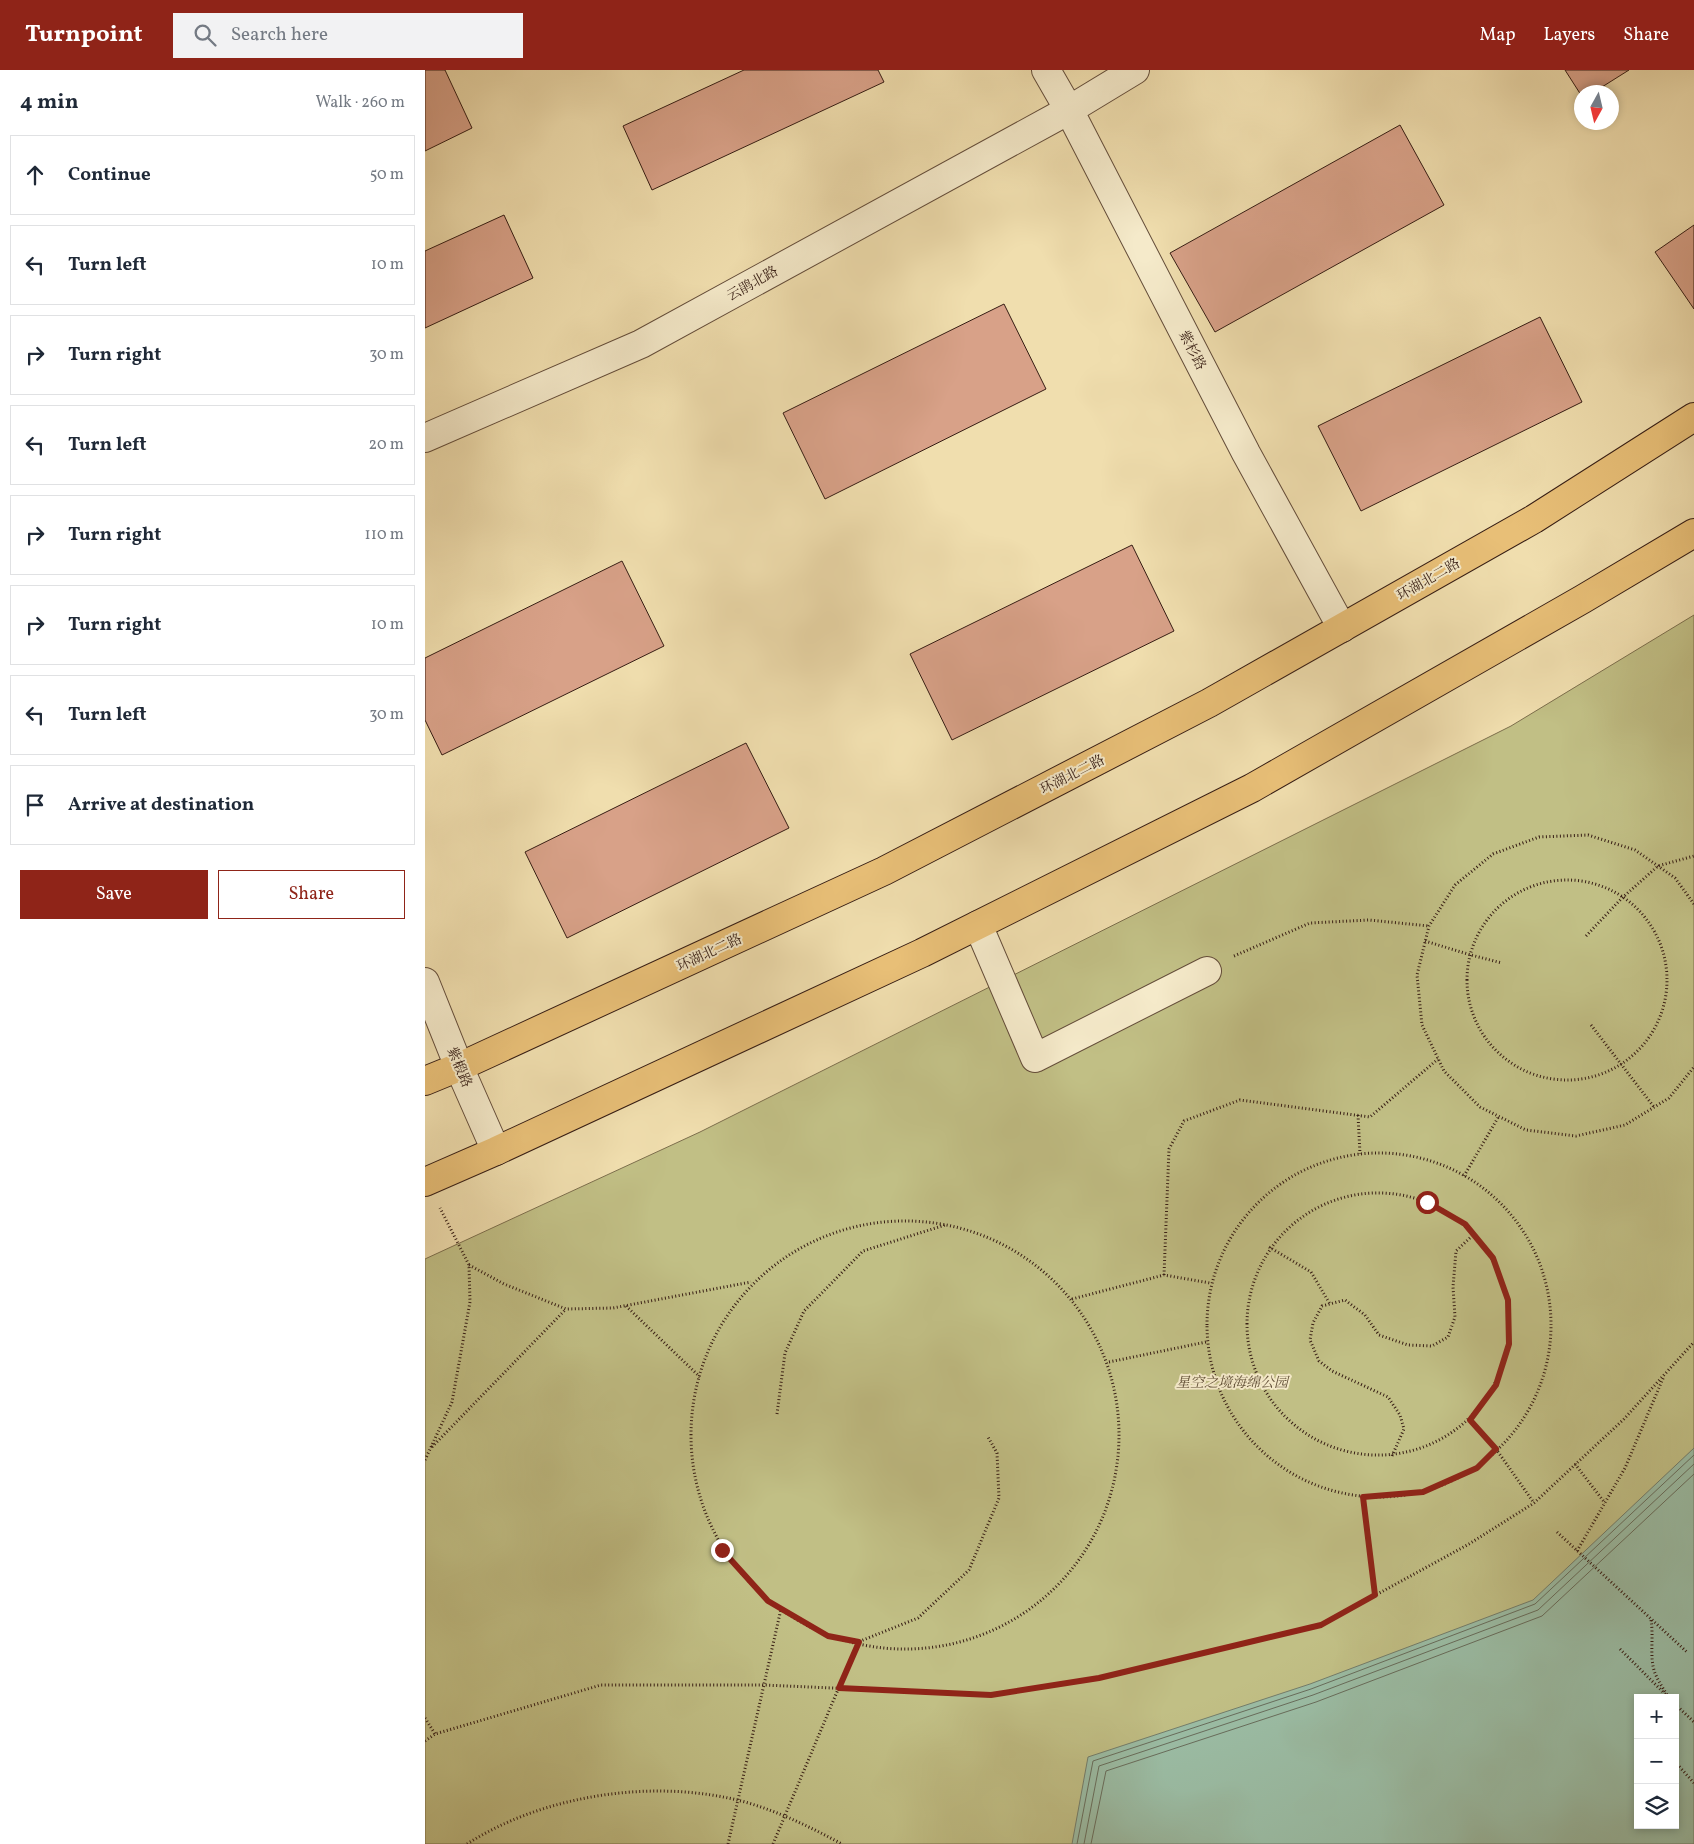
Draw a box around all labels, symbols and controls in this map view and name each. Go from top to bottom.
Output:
search box [173,13,523,58]
text: Turnpoint [25,18,143,52]
icon: search [191,21,219,49]
text: Search here [231,22,328,48]
text: Map [1479,23,1515,48]
text: Layers [1543,23,1595,48]
text: Share [1623,23,1669,48]
north arrow [1574,85,1619,130]
text: 4 min [20,88,79,117]
text: Walk · 260 m [315,92,405,114]
icon: ahead [21,161,49,189]
text: Continue [68,162,151,188]
text: 50 m [370,164,404,186]
icon: left [21,251,49,279]
text: Turn left [68,252,147,278]
text: 10 m [371,254,404,276]
street label: 云鹃北路 [724,262,782,306]
street label: 紫杉路 [1174,328,1210,374]
icon: right [21,341,49,369]
text: Turn right [68,342,161,368]
text: 30 m [369,344,404,366]
icon: left [21,431,49,459]
text: Turn left [68,432,147,458]
text: 20 m [369,434,404,456]
icon: right [21,521,49,549]
text: Turn right [68,522,161,548]
text: 110 m [365,524,404,546]
street label: 环湖北二路 [1394,555,1464,606]
icon: right [21,611,49,639]
text: Turn right [68,612,161,638]
text: 10 m [371,614,404,636]
icon: left [21,701,49,729]
text: Turn left [68,702,147,728]
text: 30 m [369,704,404,726]
street label: 环湖北二路 [1037,751,1108,800]
icon: arrive [21,791,49,819]
text: Arrive at destination [68,792,254,818]
button: Save [20,870,208,919]
button: Share [218,870,405,919]
street label: 环湖北二路 [674,930,745,977]
street label: 紫椴路 [442,1045,476,1091]
route start [1416,1191,1439,1214]
park label: 星空之境海绵公园 [1176,1374,1290,1393]
route end [711,1539,734,1562]
map controls [1634,1694,1679,1829]
button: + [1634,1694,1679,1739]
button: − [1634,1739,1679,1784]
button: layers [1634,1784,1679,1829]

